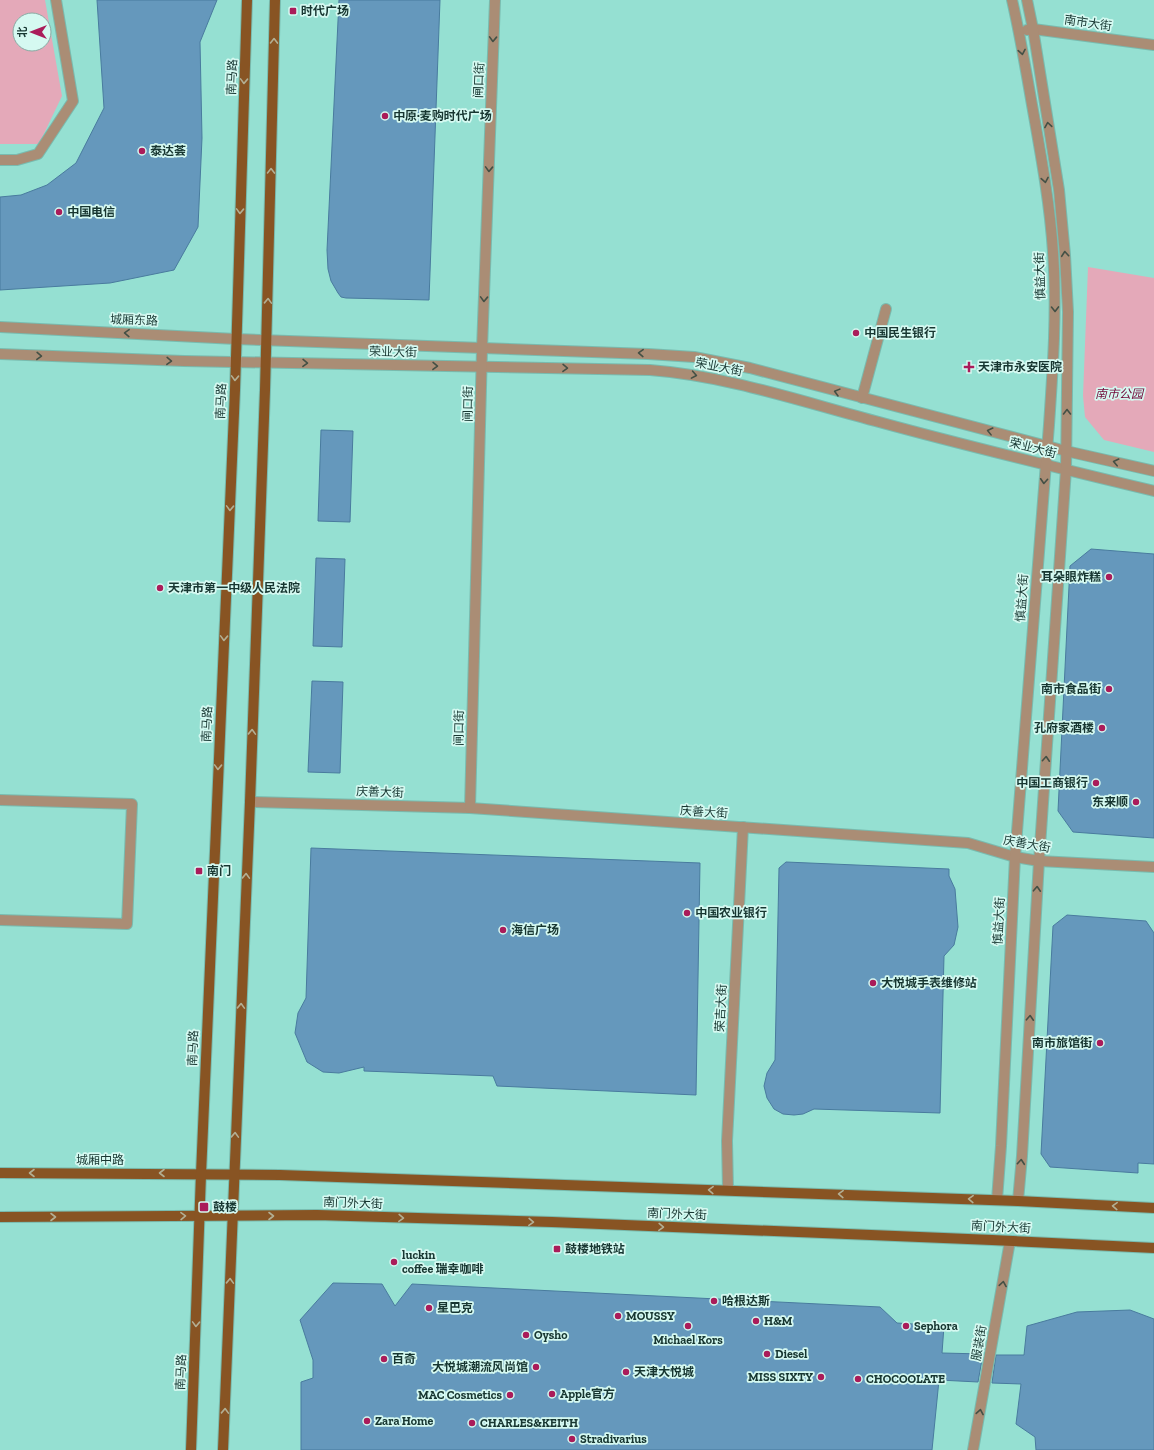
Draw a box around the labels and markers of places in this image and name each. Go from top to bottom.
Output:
place label: 时代广场 [301,4,349,18]
marker: 时代广场 [288,6,298,16]
place label: 中原·麦购时代广场 [393,109,492,123]
marker: 中原·麦购时代广场 [380,111,390,121]
place label: 泰达荟 [150,144,186,158]
marker: 泰达荟 [137,146,147,156]
place label: 中国电信 [67,205,115,219]
marker: 中国电信 [54,207,64,217]
place label: 中国民生银行 [864,326,936,340]
marker: 中国民生银行 [851,328,861,338]
place label: 天津市永安医院 [978,360,1062,374]
marker: 天津市永安医院 [963,361,975,373]
place label: 耳朵眼炸糕 [1041,570,1101,584]
marker: 耳朵眼炸糕 [1104,572,1114,582]
place label: 天津市第一中级人民法院 [168,581,300,595]
marker: 天津市第一中级人民法院 [155,583,165,593]
place label: 南市食品街 [1041,682,1101,696]
marker: 南市食品街 [1104,684,1114,694]
place label: 孔府家酒楼 [1034,721,1094,735]
marker: 孔府家酒楼 [1097,723,1107,733]
place label: 中国工商银行 [1016,776,1088,790]
marker: 中国工商银行 [1091,778,1101,788]
place label: 东来顺 [1092,795,1128,809]
marker: 东来顺 [1131,797,1141,807]
place label: 南门 [207,864,231,878]
marker: 南门 [194,866,204,876]
place label: 中国农业银行 [695,906,767,920]
marker: 中国农业银行 [682,908,692,918]
place label: 海信广场 [511,923,559,937]
marker: 海信广场 [498,925,508,935]
place label: 大悦城手表维修站 [881,976,977,990]
marker: 大悦城手表维修站 [868,978,878,988]
place label: 南市旅馆街 [1032,1036,1092,1050]
marker: 南市旅馆街 [1095,1038,1105,1048]
place label: 鼓楼 [213,1200,237,1214]
marker: 鼓楼 [198,1201,210,1213]
place label: 鼓楼地铁站 [565,1242,625,1256]
marker: 鼓楼地铁站 [552,1244,562,1254]
place label: luckin coffee 瑞幸咖啡 [402,1248,483,1276]
marker: luckin coffee 瑞幸咖啡 [389,1257,399,1267]
place label: 哈根达斯 [722,1294,770,1308]
marker: 哈根达斯 [709,1296,719,1306]
place label: 星巴克 [437,1301,473,1315]
marker: 星巴克 [424,1303,434,1313]
place label: MOUSSY [626,1309,675,1323]
marker: MOUSSY [613,1311,623,1321]
place label: H&M [764,1314,793,1328]
marker: H&M [751,1316,761,1326]
place label: Sephora [914,1319,958,1333]
marker: Michael Kors [683,1321,693,1331]
marker: Sephora [901,1321,911,1331]
place label: Oysho [534,1328,568,1342]
marker: Oysho [521,1330,531,1340]
place label: Michael Kors [653,1333,723,1347]
place label: Diesel [775,1347,808,1361]
marker: Diesel [762,1349,772,1359]
place label: 百奇 [392,1352,416,1366]
marker: 百奇 [379,1354,389,1364]
place label: 大悦城潮流风尚馆 [432,1360,528,1374]
marker: 大悦城潮流风尚馆 [531,1362,541,1372]
place label: 天津大悦城 [634,1365,694,1379]
marker: 天津大悦城 [621,1367,631,1377]
place label: MISS SIXTY [748,1370,813,1384]
marker: MISS SIXTY [816,1372,826,1382]
place label: CHOCOOLATE [866,1372,945,1386]
marker: CHOCOOLATE [853,1374,863,1384]
place label: Apple官方 [560,1387,615,1401]
place label: MAC Cosmetics [418,1388,502,1402]
marker: Apple官方 [547,1389,557,1399]
marker: MAC Cosmetics [505,1390,515,1400]
place label: Zara Home [375,1414,433,1428]
marker: Zara Home [362,1416,372,1426]
place label: CHARLES&KEITH [480,1416,578,1430]
marker: CHARLES&KEITH [467,1418,477,1428]
place label: Stradivarius [580,1432,647,1446]
marker: Stradivarius [567,1434,577,1444]

